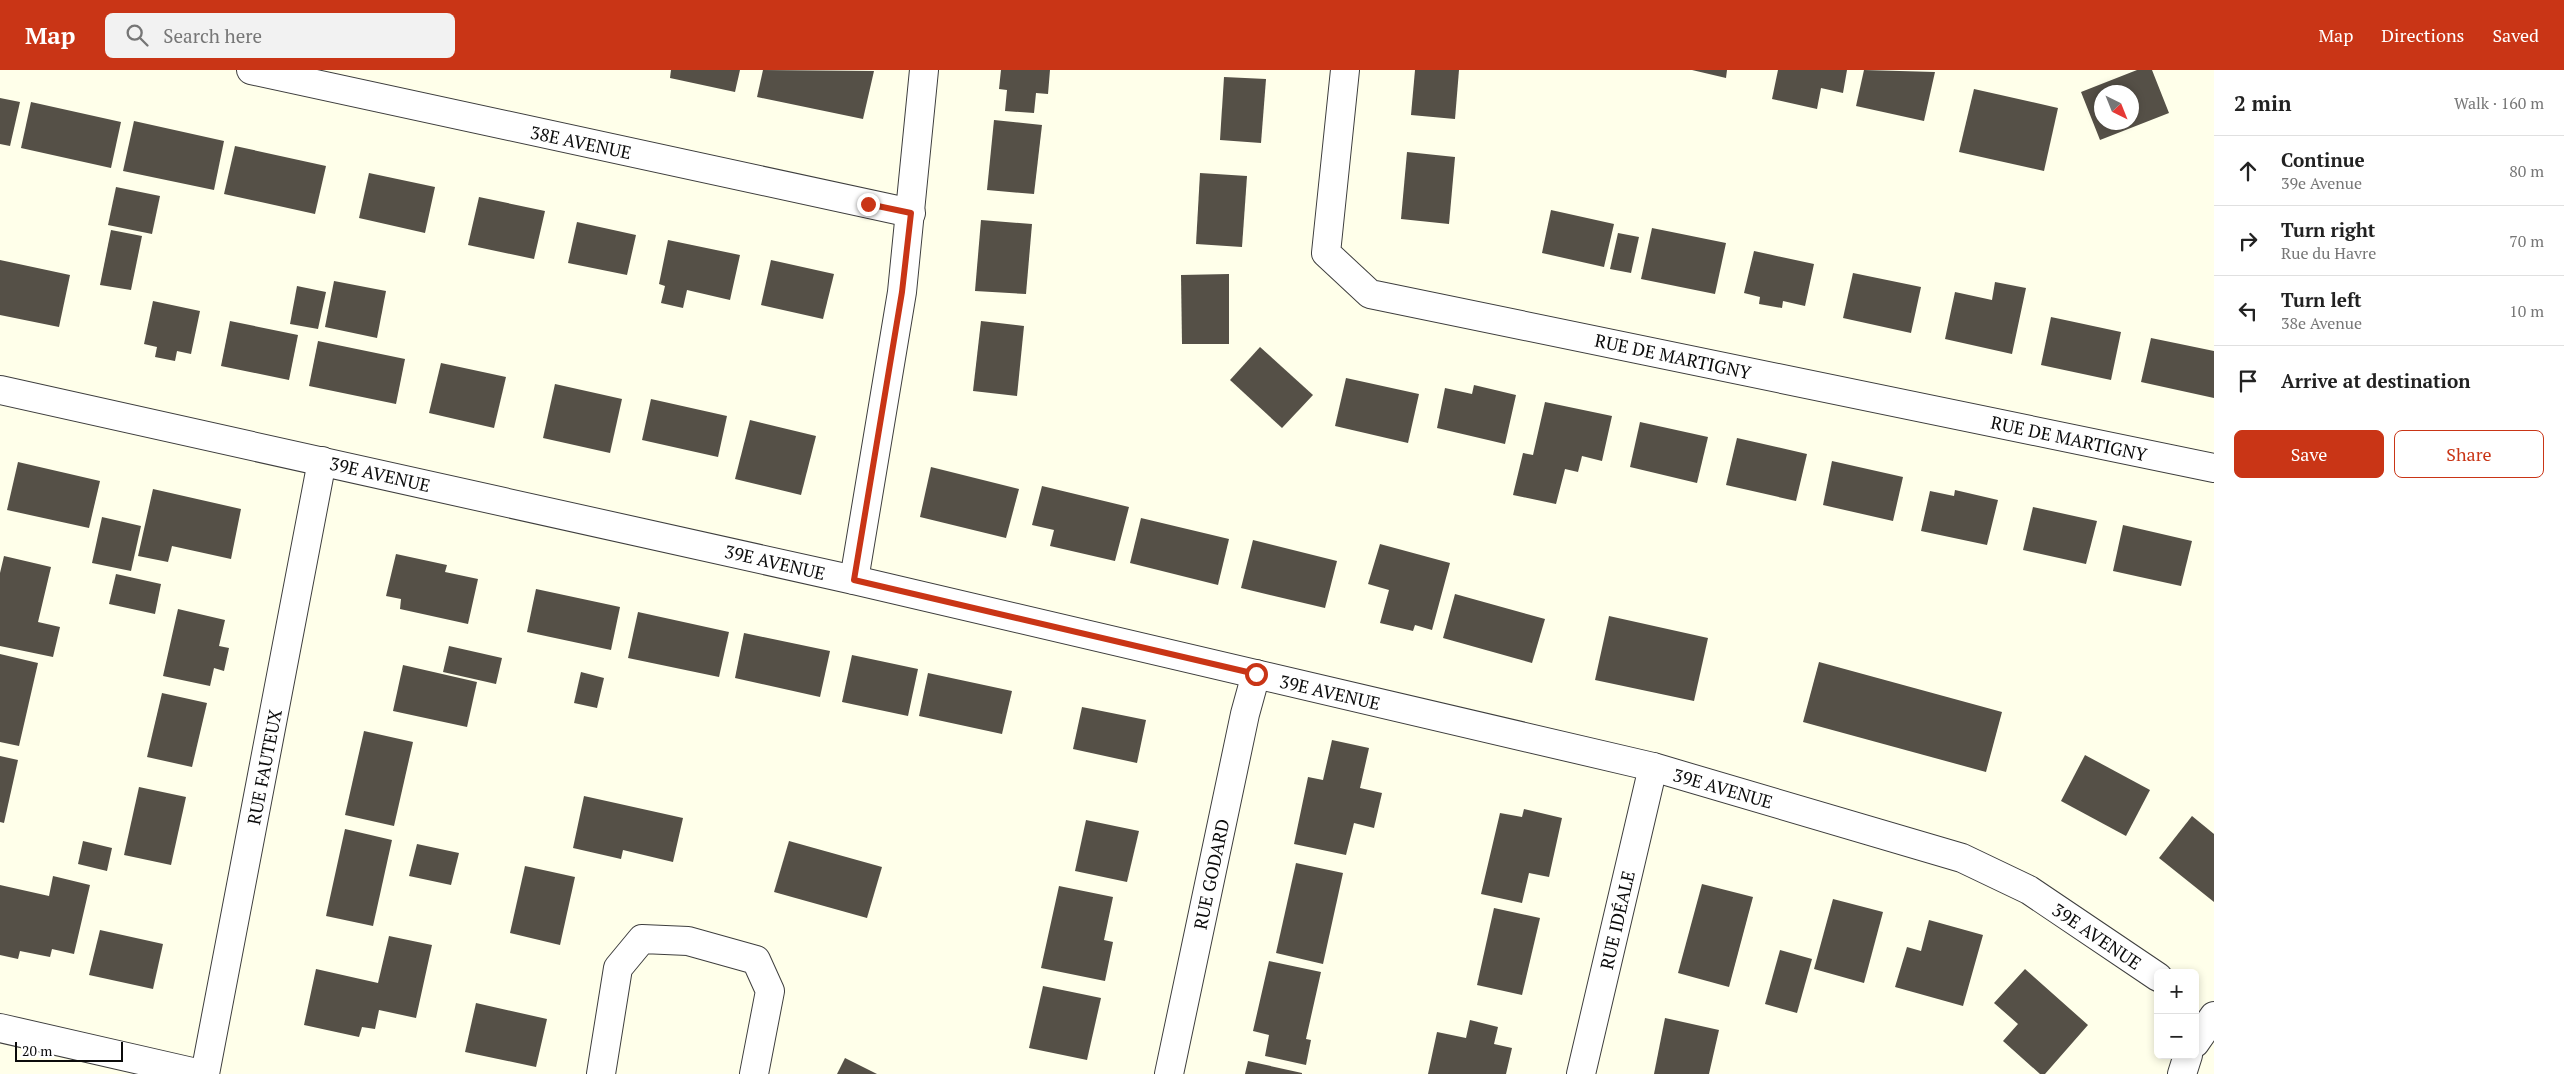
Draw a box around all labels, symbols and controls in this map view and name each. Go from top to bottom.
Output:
search box [105,13,455,58]
text: Map [25,19,75,51]
icon: search [123,21,151,49]
text: Search here [163,23,262,48]
text: Map [2318,23,2353,47]
text: Directions [2381,23,2464,47]
text: Saved [2492,23,2539,47]
north arrow [2094,85,2139,130]
text: 2 min [2234,89,2291,117]
text: Walk · 160 m [2454,92,2544,114]
street label: 38E AVENUE [528,120,634,164]
text: Continue [2281,147,2365,172]
icon: ahead [2234,157,2262,185]
text: 80 m [2509,160,2544,182]
text: 39e Avenue [2281,172,2362,194]
route end [857,193,880,216]
text: Turn right [2281,217,2375,242]
icon: right [2234,227,2262,255]
text: 70 m [2509,230,2544,252]
text: Rue du Havre [2281,242,2376,264]
text: Turn left [2281,287,2362,312]
icon: left [2234,297,2262,325]
text: 10 m [2509,300,2544,322]
text: 38e Avenue [2281,312,2362,334]
street label: RUE DE MARTIGNY [1593,328,1754,384]
icon: arrive [2234,367,2262,395]
text: Arrive at destination [2281,368,2470,393]
street label: RUE DE MARTIGNY [1989,410,2150,466]
button: Save [2234,430,2384,478]
button: Share [2394,430,2544,478]
street label: 39E AVENUE [327,451,433,497]
street label: 39E AVENUE [722,539,828,585]
route start [1245,663,1268,686]
street label: 39E AVENUE [1277,669,1383,715]
street label: RUE FAUTEUX [241,707,287,827]
street label: 39E AVENUE [1670,762,1776,814]
street label: RUE GODARD [1188,817,1234,931]
street label: RUE IDÉALE [1594,868,1640,972]
street label: 39E AVENUE [2048,897,2146,975]
map controls [2154,969,2199,1059]
button: + [2154,969,2199,1014]
button: − [2154,1014,2199,1059]
scale bar [15,1039,122,1062]
text: 20 m [22,1041,52,1060]

